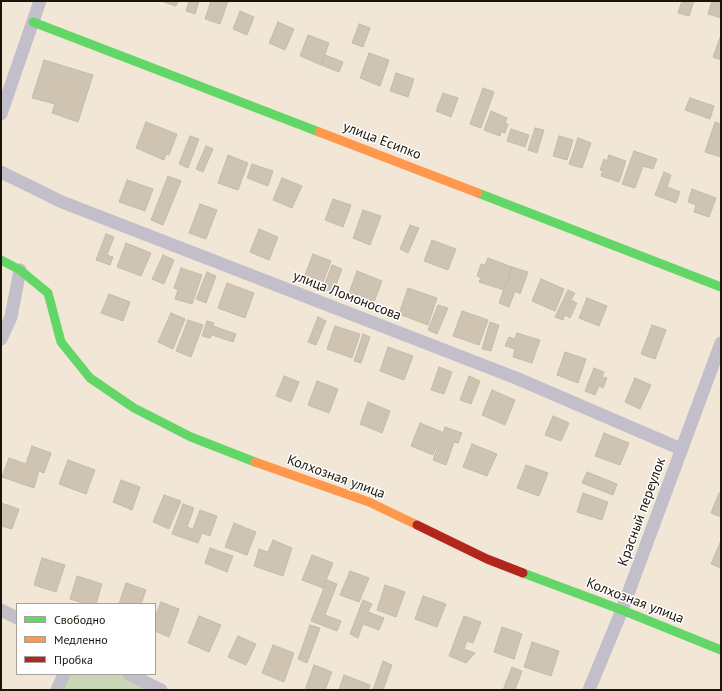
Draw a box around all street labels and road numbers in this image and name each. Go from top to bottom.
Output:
street label: улица Есипко [341,118,423,164]
street label: улица Ломоносова [290,268,404,324]
street label: Колхозная улица [285,451,387,503]
street label: Красный переулок [615,455,669,569]
street label: Колхозная улица [584,575,686,627]

